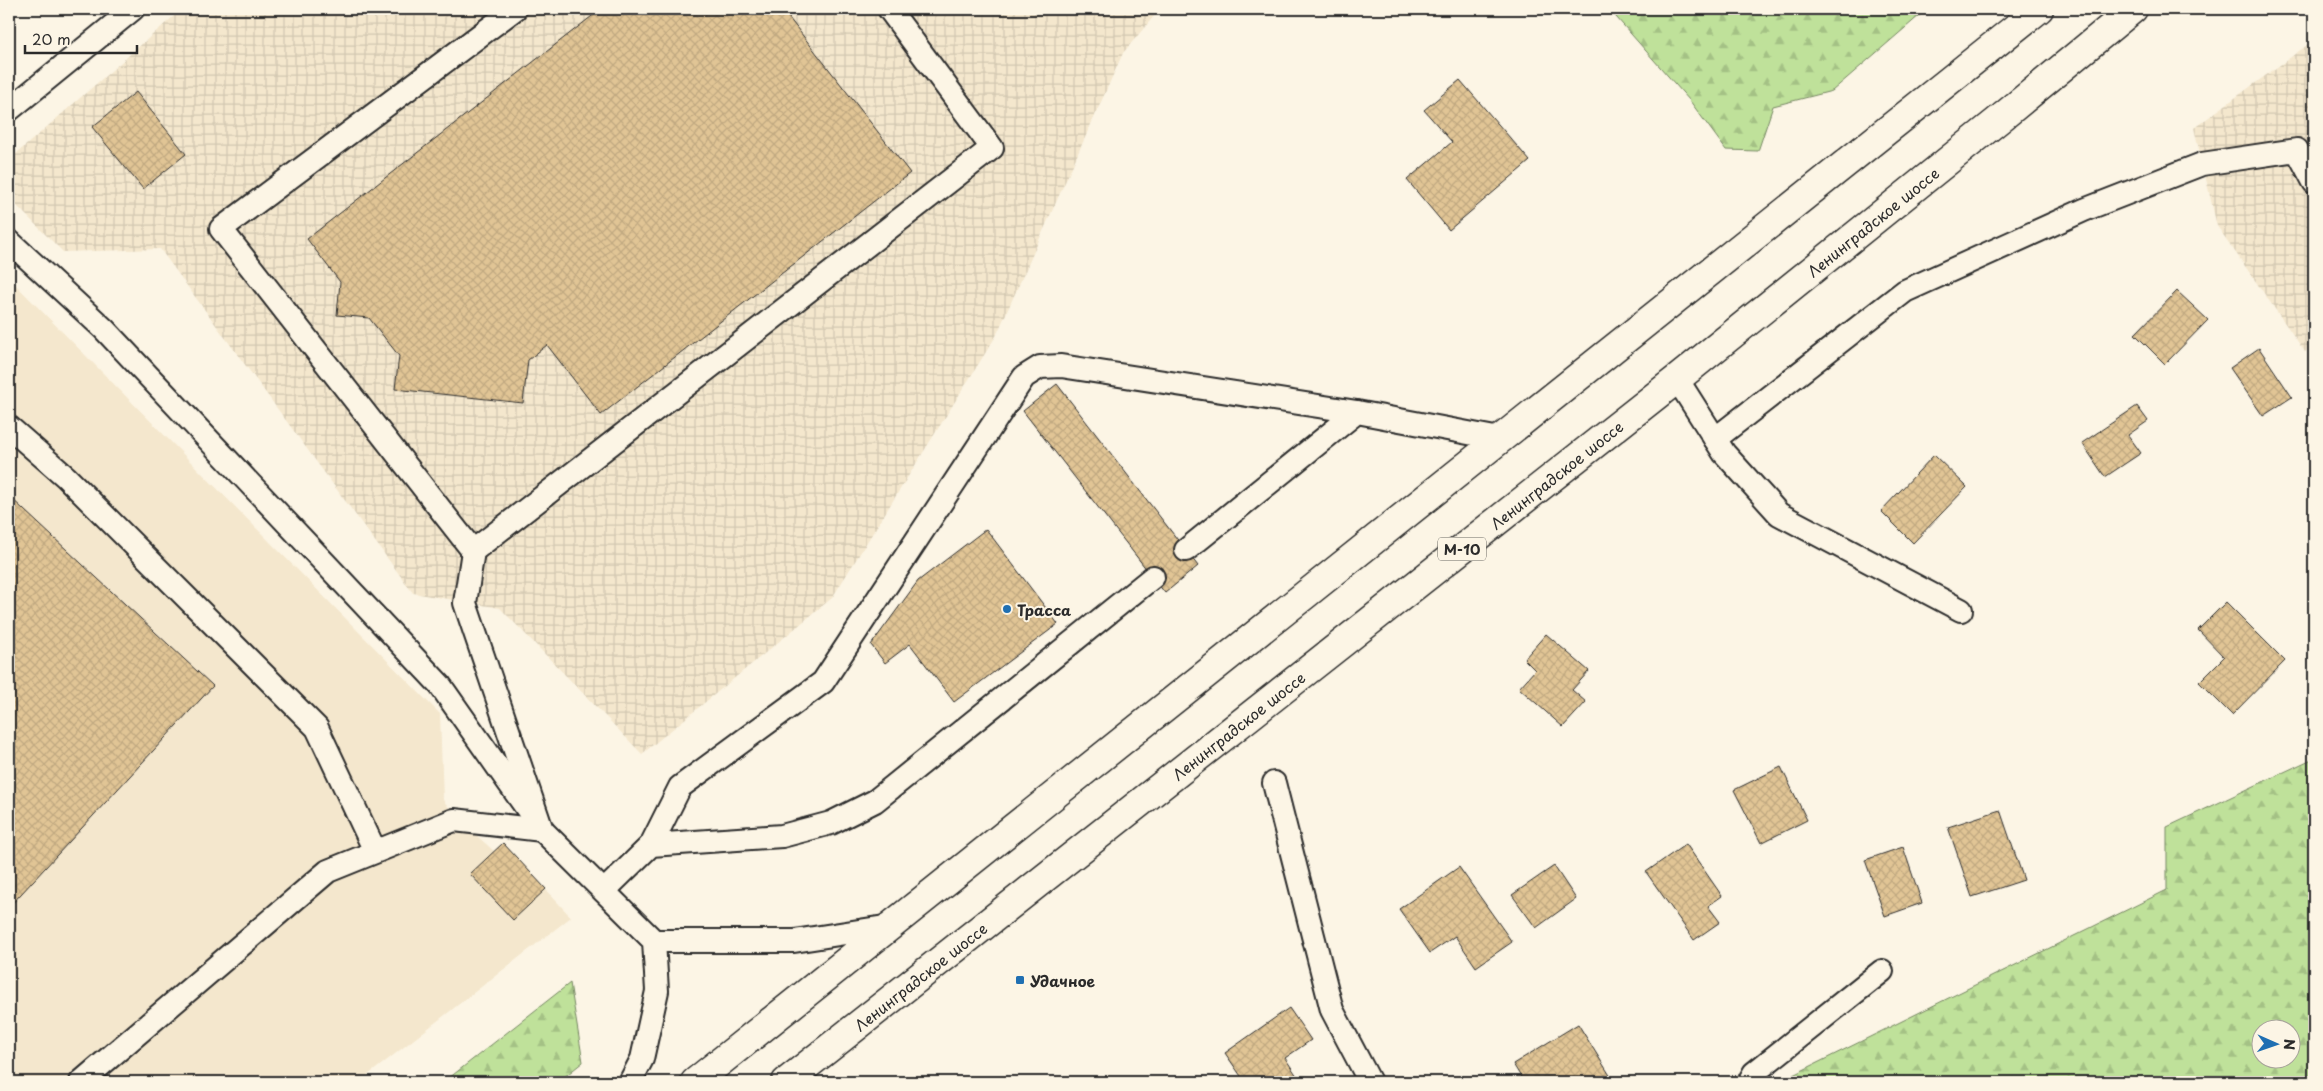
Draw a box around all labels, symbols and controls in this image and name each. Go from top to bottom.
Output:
scale bar [25,22,138,54]
text: 20 m [32,27,71,50]
street label: Ленинградское шоссе [1802,161,1943,282]
street label: Ленинградское шоссе [1485,415,1628,534]
road number: М-10 [1438,538,1486,560]
place label: Трасса [1017,598,1071,621]
marker: Трасса [1001,603,1013,615]
street label: Ленинградское шоссе [1167,665,1310,785]
street label: Ленинградское шоссе [849,916,992,1036]
place label: Удачное [1030,969,1096,992]
marker: Удачное [1014,974,1026,986]
north arrow [2250,1018,2300,1068]
text: N [2279,1039,2300,1050]

